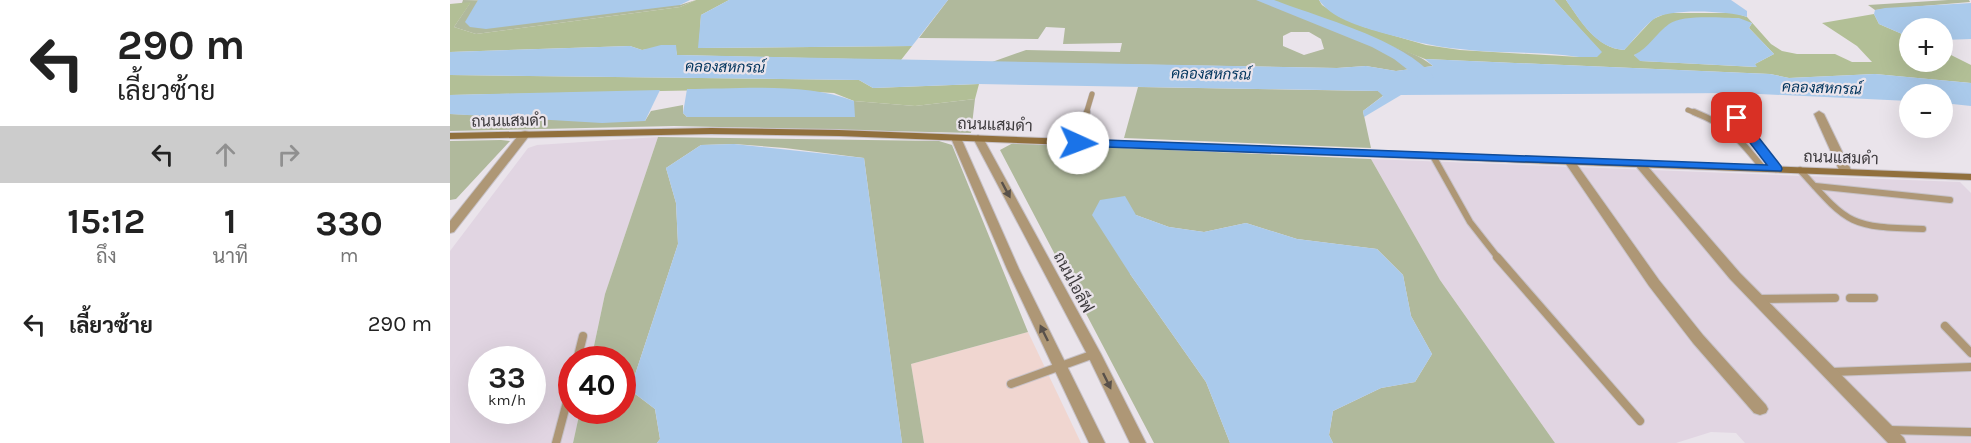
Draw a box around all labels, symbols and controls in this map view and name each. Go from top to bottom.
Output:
map controls [1899,18,1953,138]
button: + [1899,18,1953,72]
text: 290 m [117,20,245,70]
icon: left [18,24,96,102]
water label: คลองสหกรณ์ [685,56,767,77]
water label: คลองสหกรณ์ [1171,63,1253,84]
text: เลี้ยวซ้าย [117,75,215,107]
water label: คลองสหกรณ์ [1782,77,1864,98]
button: − [1899,84,1953,138]
pin [1711,92,1762,143]
icon: arrive [1720,101,1753,134]
street label: ถนนแสมดำ [471,110,547,131]
position arrow [1046,111,1110,175]
street label: ถนนแสมดำ [957,114,1033,135]
icon: left [146,138,179,171]
icon: ahead [209,138,242,171]
icon: right [272,138,305,171]
street label: ถนนแสมดำ [1803,147,1879,168]
one-way arrow [1001,181,1011,198]
text: 15:12 [67,200,145,242]
text: 1 [224,200,237,242]
text: 330 [315,202,383,244]
text: m [340,244,358,267]
text: ถึง [96,245,117,268]
text: นาที [212,245,248,268]
street label: ถนนไอลีฟ [1050,248,1099,316]
icon: left [18,308,51,341]
text: 290 m [368,311,432,337]
text: เลี้ยวซ้าย [69,313,153,339]
one-way arrow [1040,325,1049,342]
speed limit sign: 40 [558,346,636,424]
text: 33 [488,360,526,396]
one-way arrow [1102,372,1111,389]
text: km/h [488,391,526,409]

